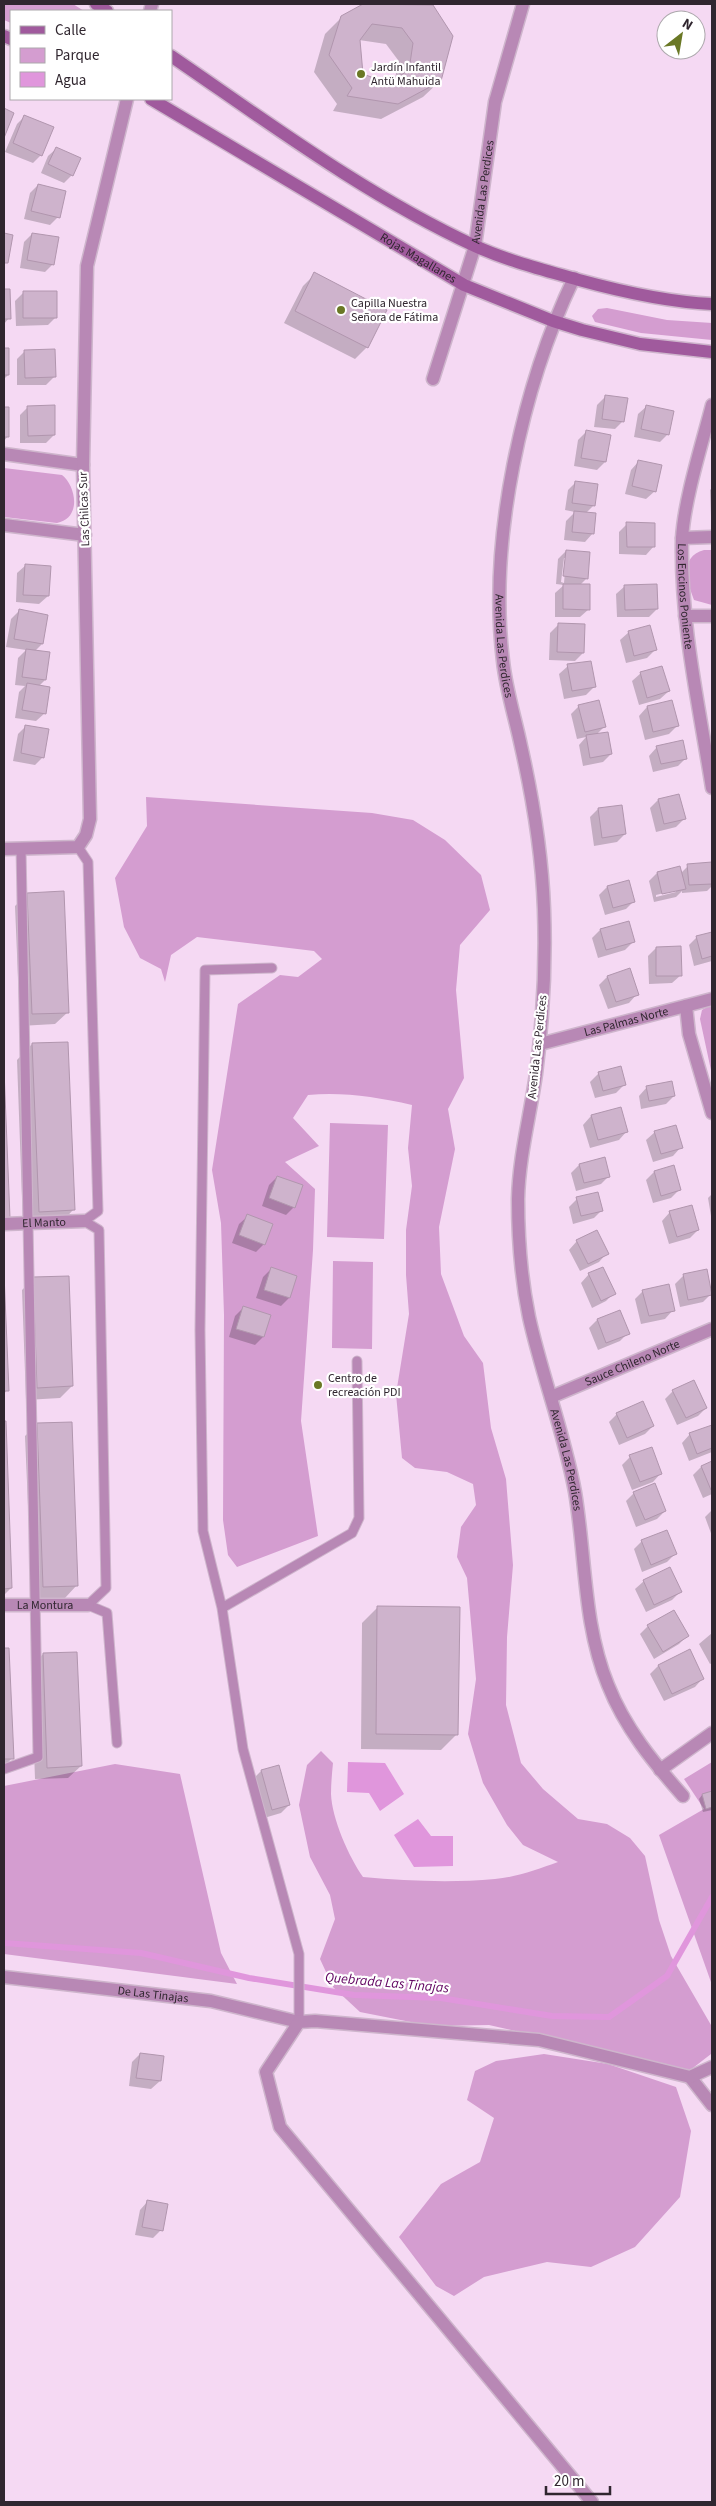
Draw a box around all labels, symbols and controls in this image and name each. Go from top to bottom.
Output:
legend [10,10,172,100]
north arrow [656,10,706,60]
text: N [678,14,696,36]
text: Calle [55,20,86,41]
text: Parque [55,45,99,66]
place label: Jardín Infantil Antü Mahuida [371,59,441,90]
marker: Jardín Infantil Antü Mahuida [355,68,367,80]
text: Agua [55,70,86,91]
street label: Avenida Las Perdices [467,139,499,245]
street label: Rojas Magallanes [377,229,459,288]
place label: Capilla Nuestra Señora de Fátima [351,295,438,326]
marker: Capilla Nuestra Señora de Fátima [335,304,347,316]
street label: Las Chilcas Sur [75,471,94,547]
street label: Los Encinos Poniente [673,543,697,651]
street label: Avenida Las Perdices [490,594,517,699]
street label: Avenida Las Perdices [524,994,551,1100]
street label: Las Palmas Norte [582,1003,670,1041]
street label: El Manto [22,1214,66,1232]
street label: Sauce Chileno Norte [582,1336,682,1391]
place label: Centro de recreación PDI [328,1370,401,1401]
marker: Centro de recreación PDI [312,1379,324,1391]
street label: Avenida Las Perdices [546,1407,586,1512]
street label: La Montura [17,1597,73,1614]
water label: Quebrada Las Tinajas [324,1968,450,1998]
street label: De Las Tinajas [117,1982,189,2007]
scale bar [546,2464,610,2496]
text: 20 m [554,2471,584,2492]

